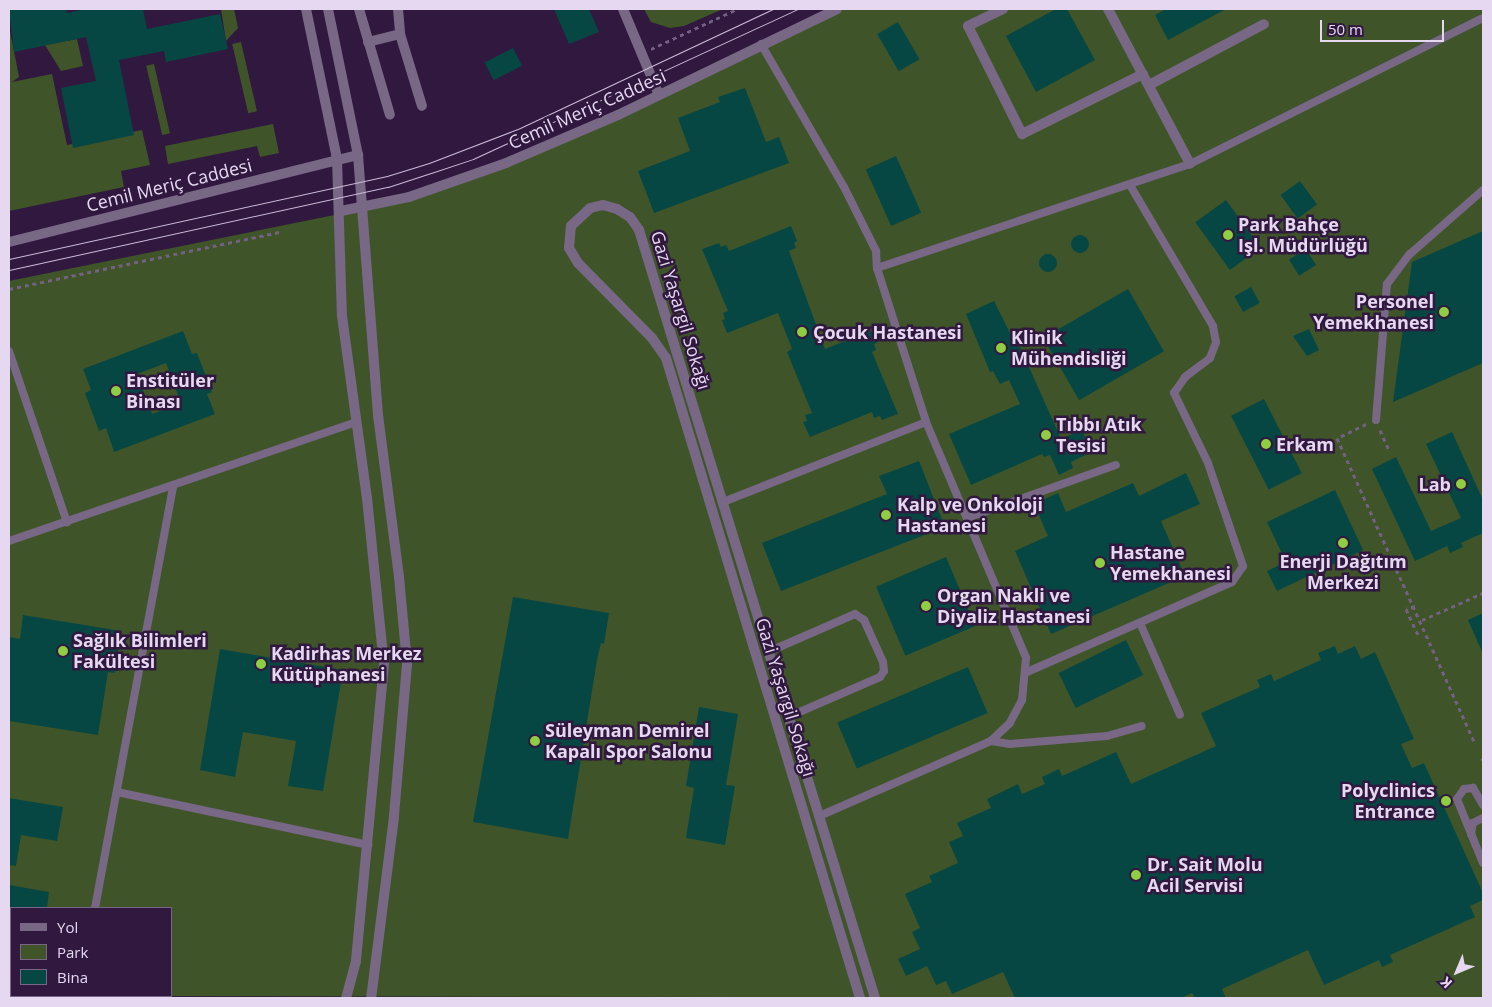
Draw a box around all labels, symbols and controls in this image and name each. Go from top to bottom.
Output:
scale bar [1322,10,1446,42]
text: 50 m [1328,19,1363,39]
street label: Cemil Meriç Caddesi [505,65,669,153]
street label: Cemil Meriç Caddesi [84,154,254,216]
place label: Park Bahçe Işl. Müdürlüğü [1238,214,1368,256]
street label: Gazi Yaşargil Sokağı [647,228,715,392]
marker: Park Bahçe Işl. Müdürlüğü [1222,229,1234,241]
place label: Personel Yemekhanesi [1313,291,1434,334]
marker: Personel Yemekhanesi [1438,306,1450,318]
place label: Çocuk Hastanesi [813,321,962,343]
marker: Çocuk Hastanesi [795,325,809,339]
place label: Klinik Mühendisliği [1011,327,1127,369]
marker: Klinik Mühendisliği [995,342,1007,354]
place label: Enstitüler Binası [126,370,214,412]
marker: Enstitüler Binası [110,385,122,397]
place label: Tıbbı Atık Tesisi [1056,414,1142,456]
marker: Tıbbı Atık Tesisi [1040,429,1052,441]
place label: Erkam [1276,433,1334,455]
marker: Erkam [1260,438,1272,450]
place label: Lab [1419,473,1451,495]
marker: Lab [1455,478,1467,490]
place label: Kalp ve Onkoloji Hastanesi [897,494,1043,536]
marker: Kalp ve Onkoloji Hastanesi [879,508,893,522]
marker: Enerji Dağıtım Merkezi [1337,537,1349,549]
place label: Hastane Yemekhanesi [1110,542,1231,584]
place label: Enerji Dağıtım Merkezi [1279,551,1407,594]
marker: Hastane Yemekhanesi [1094,557,1106,569]
place label: Organ Nakli ve Diyaliz Hastanesi [937,585,1091,628]
marker: Organ Nakli ve Diyaliz Hastanesi [919,599,933,613]
street label: Gazi Yaşargil Sokağı [752,615,820,779]
place label: Sağlık Bilimleri Fakültesi [73,630,207,672]
place label: Kadirhas Merkez Kütüphanesi [271,643,422,686]
marker: Sağlık Bilimleri Fakültesi [57,645,69,657]
marker: Kadirhas Merkez Kütüphanesi [255,658,267,670]
place label: Süleyman Demirel Kapalı Spor Salonu [545,720,712,762]
marker: Süleyman Demirel Kapalı Spor Salonu [529,735,541,747]
place label: Polyclinics Entrance [1341,780,1435,822]
marker: Polyclinics Entrance [1439,794,1453,808]
place label: Dr. Sait Molu Acil Servisi [1147,854,1263,896]
marker: Dr. Sait Molu Acil Servisi [1129,868,1143,882]
legend [10,907,172,997]
text: Yol [57,917,78,937]
text: Park [57,942,88,962]
north arrow [1432,947,1482,997]
text: Bina [57,967,88,987]
text: K [1436,973,1456,993]

